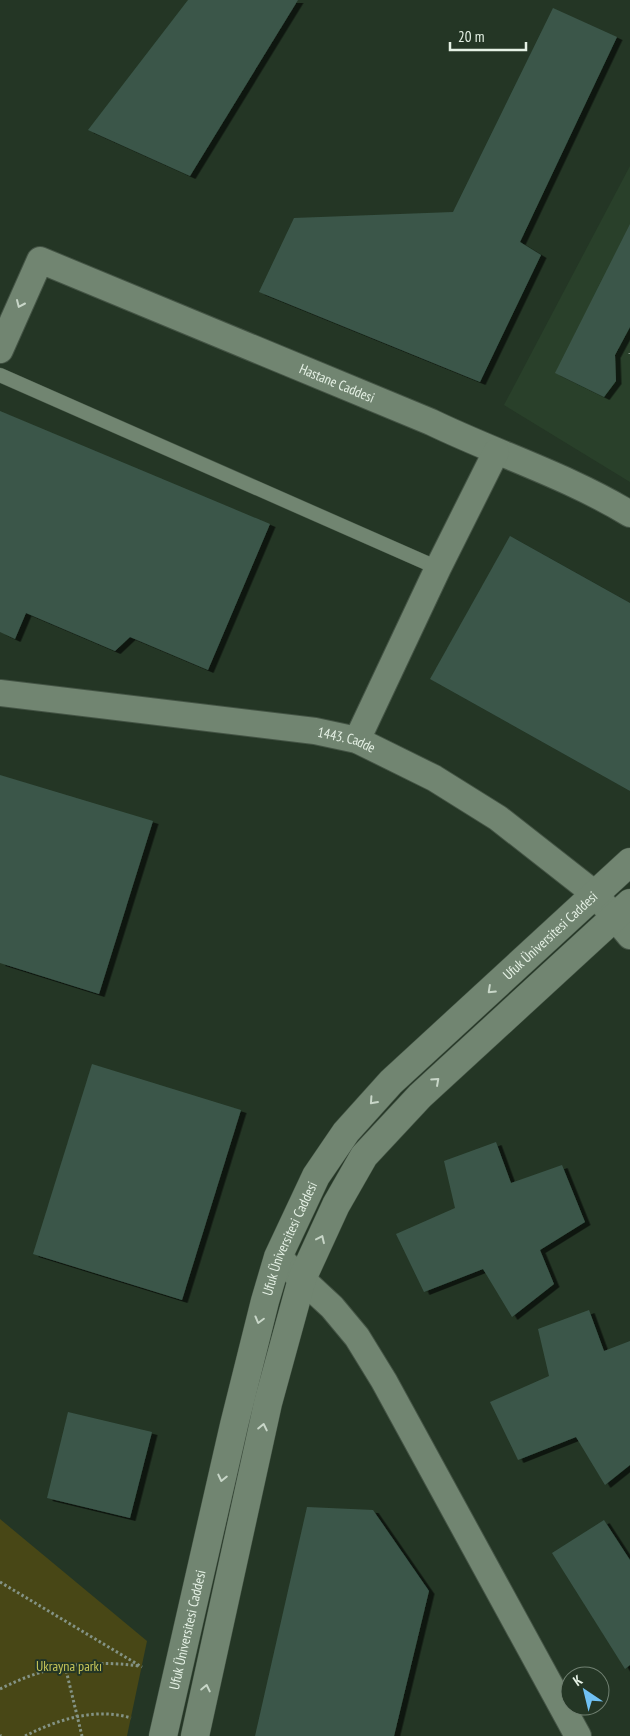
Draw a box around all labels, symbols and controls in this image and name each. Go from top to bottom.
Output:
scale bar [450,20,526,52]
text: 20 m [458,27,484,46]
one-way arrow [15,299,26,308]
street label: Hastane Caddesi [297,359,377,407]
street label: 1443. Cadde [316,723,379,757]
street label: Ufuk Üniversitesi Caddesi [499,887,601,984]
one-way arrow [488,984,497,993]
one-way arrow [430,1078,439,1087]
one-way arrow [370,1096,379,1105]
street label: Ufuk Üniversitesi Caddesi [258,1179,321,1298]
one-way arrow [314,1235,325,1244]
one-way arrow [255,1316,265,1324]
one-way arrow [257,1423,268,1432]
one-way arrow [217,1474,227,1483]
street label: Ufuk Üniversitesi Caddesi [165,1568,210,1691]
park label: Ukrayna parkı [36,1657,102,1675]
north arrow [560,1666,610,1716]
text: K [569,1670,586,1690]
one-way arrow [200,1684,211,1693]

